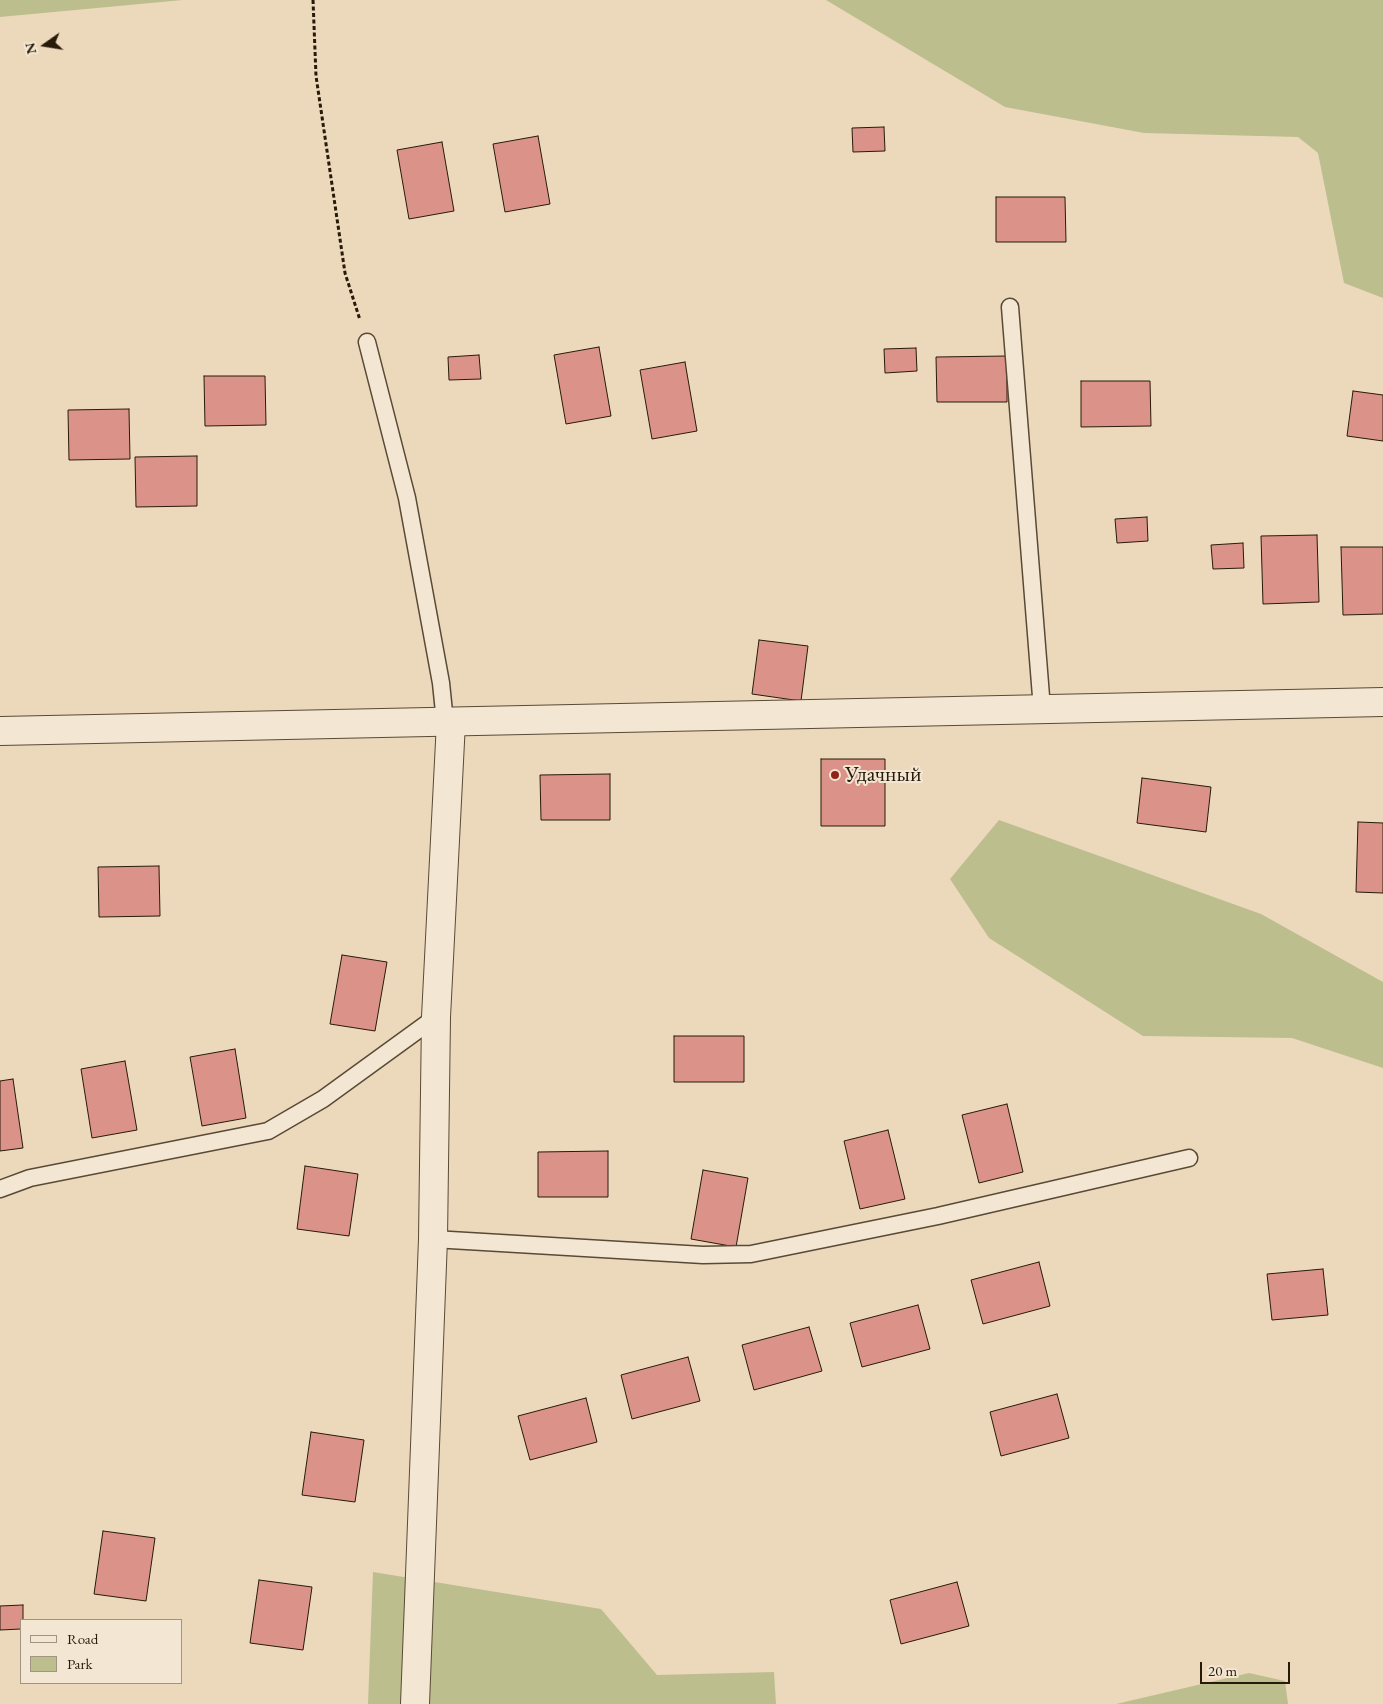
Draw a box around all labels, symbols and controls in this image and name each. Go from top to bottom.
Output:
north arrow [20,20,70,70]
text: N [20,41,40,56]
place label: Удачный [845,762,922,788]
marker: Удачный [829,769,841,781]
legend [20,1619,182,1684]
text: Road [67,1629,98,1648]
scale bar [1203,1652,1293,1684]
text: Park [67,1654,93,1673]
text: 20 m [1208,1661,1237,1680]

